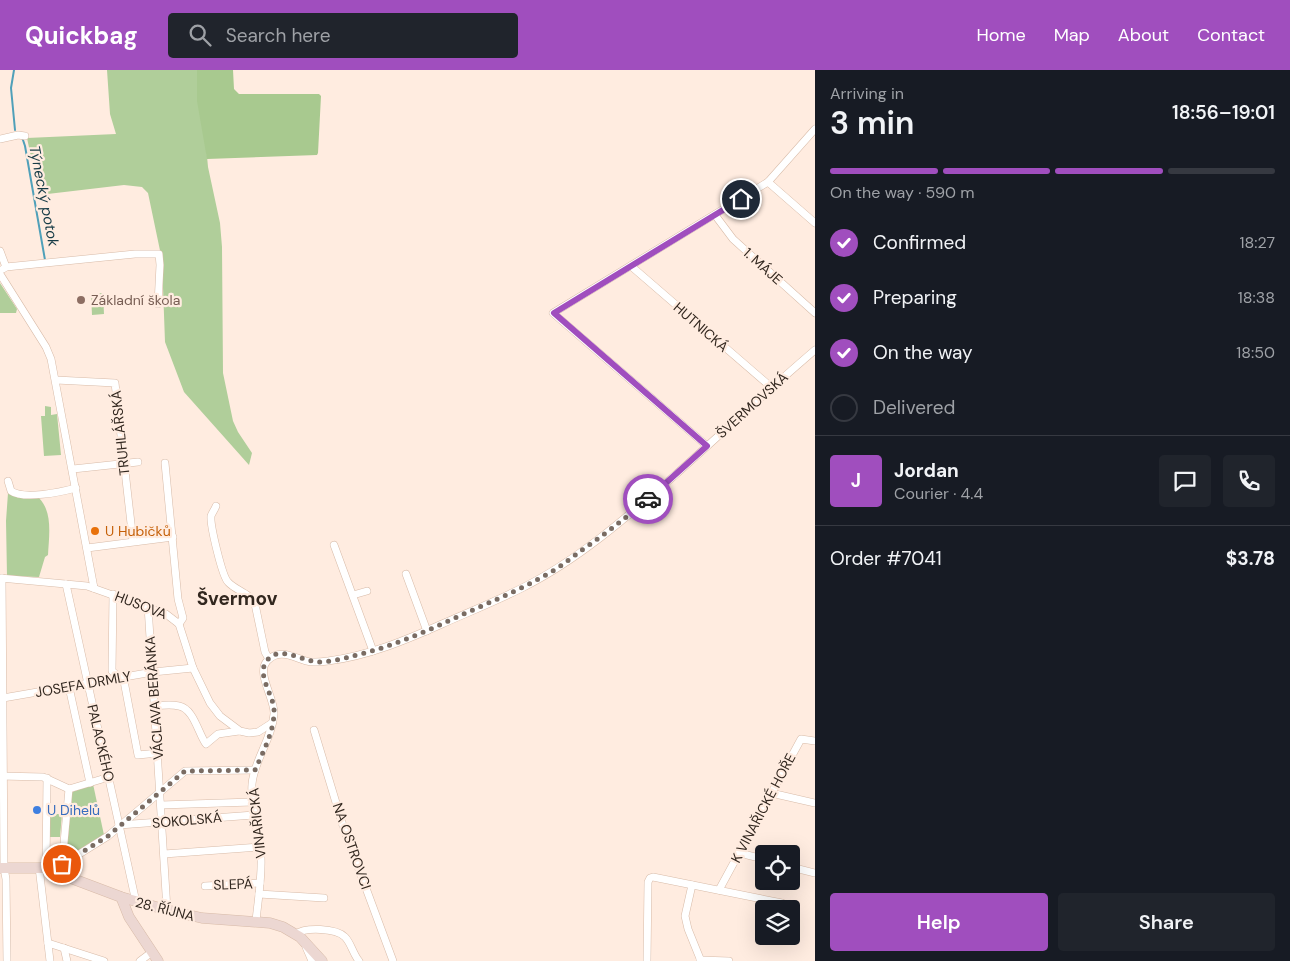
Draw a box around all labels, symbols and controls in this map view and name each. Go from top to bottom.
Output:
search box [168,13,518,58]
text: Quickbag [25,20,138,51]
icon: search [186,21,214,49]
text: Search here [226,23,331,48]
text: Home [976,23,1026,47]
text: Map [1054,23,1090,47]
text: About [1118,23,1169,47]
text: Contact [1197,23,1265,47]
text: Arriving in [830,83,904,104]
text: 18:56–19:01 [1172,100,1275,125]
text: 3 min [830,102,914,144]
water label: Týnecký potok [24,144,64,249]
pin [720,178,762,220]
text: On the way · 590 m [830,182,974,203]
icon: home [727,185,755,213]
icon: check [830,229,858,257]
text: Confirmed [873,230,966,255]
text: 18:27 [1240,232,1275,253]
street label: 1. MÁJE [740,244,786,288]
icon: check [830,284,858,312]
text: Preparing [873,285,957,310]
text: 18:38 [1238,287,1275,308]
place label: Základní škola [91,291,180,309]
marker: Základní škola [75,294,87,306]
street label: HUTNICKÁ [670,298,732,356]
icon: check [830,339,858,367]
text: On the way [873,340,973,365]
text: 18:50 [1236,342,1275,363]
street label: ŠVERMOVSKÁ [712,368,792,442]
street label: TRUHLÁŘSKÁ [107,390,133,476]
text: Delivered [873,395,955,420]
button: chat [1159,455,1211,507]
button: phone [1223,455,1275,507]
text: Jordan [894,458,959,483]
text: J [851,468,861,493]
courier [623,474,673,524]
text: Courier · 4.4 [894,483,983,504]
icon: car [634,485,662,513]
place label: U Hubičků [105,522,171,540]
marker: U Hubičků [89,525,101,537]
text: Order #7041 [830,546,942,571]
text: $3.78 [1226,546,1275,571]
district label: Švermov [197,586,278,611]
street label: HUSOVA [112,587,170,623]
street label: VÁCLAVA BERÁNKA [141,635,167,761]
street label: JOSEFA DRMLY [34,667,132,701]
street label: PALACKÉHO [83,703,119,784]
street label: K VINAŘICKÉ HOŘE [727,750,800,866]
street label: VINAŘICKÁ [244,787,270,859]
street label: NA OSTROVCI [329,800,375,892]
place label: U Dihelů [47,801,100,819]
marker: U Dihelů [31,804,43,816]
street label: SOKOLSKÁ [151,808,223,832]
pin [41,843,83,885]
map controls [755,845,800,945]
button: locate [755,845,800,890]
icon: bag [48,850,76,878]
street label: SLEPÁ [213,874,253,894]
street label: 28. ŘÍJNA [134,893,196,925]
button: Help [830,893,1048,951]
button: Share [1058,893,1275,951]
button: layers [755,900,800,945]

